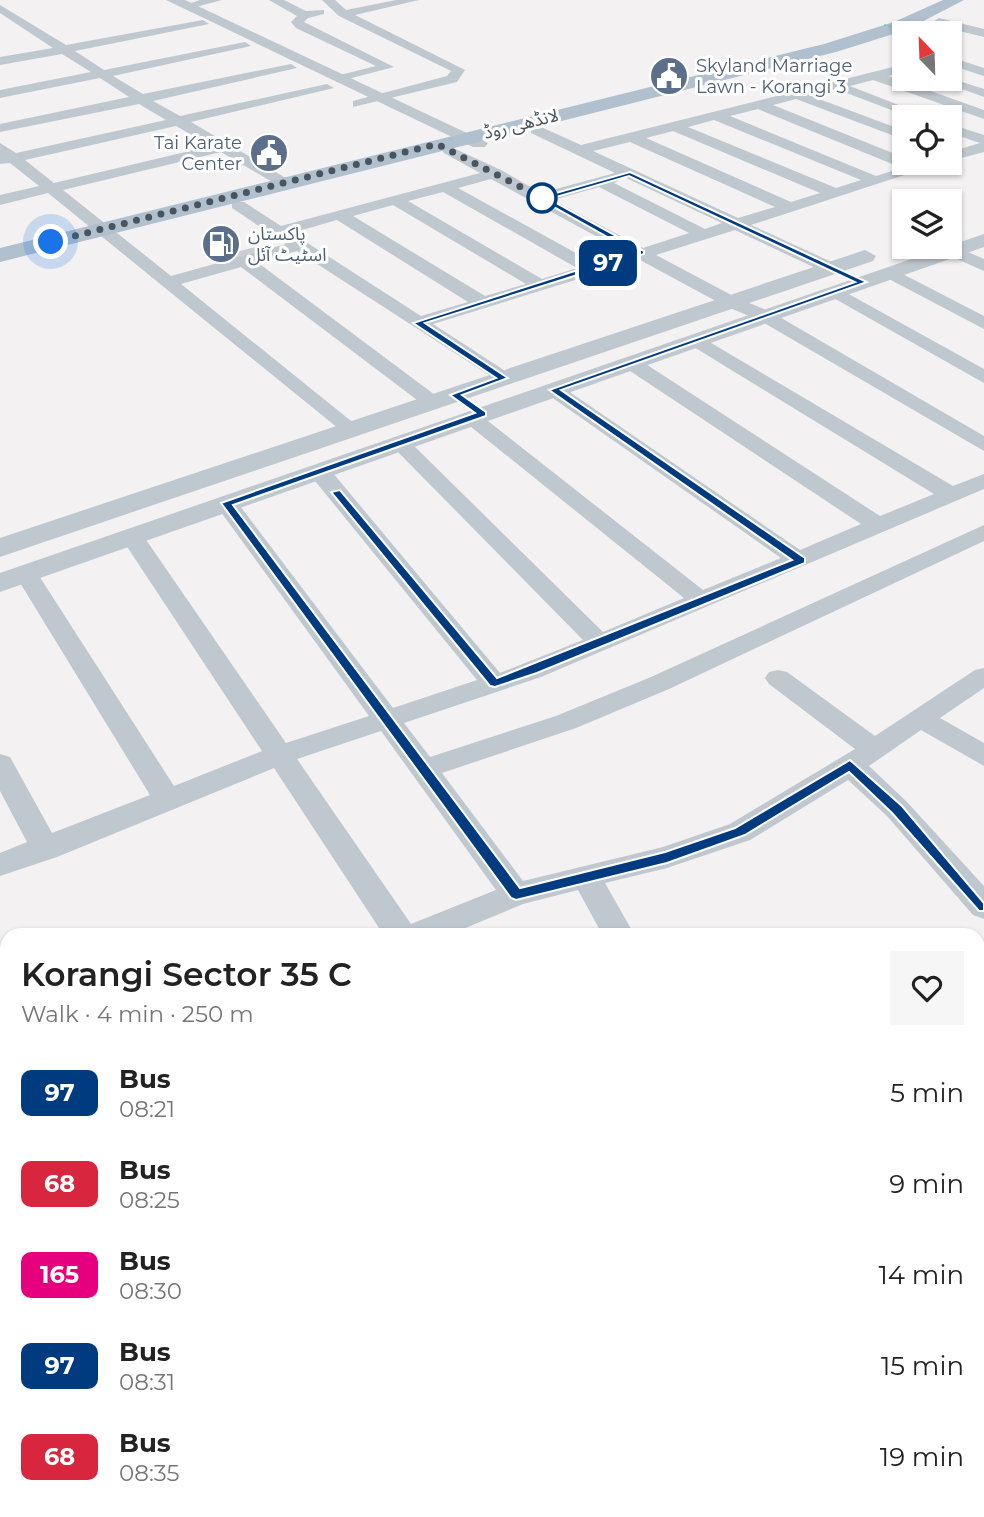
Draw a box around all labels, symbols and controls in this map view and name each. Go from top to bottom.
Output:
north arrow [892,21,962,91]
map controls [892,21,962,259]
public building icon: Skyland Marriage Lawn - Korangi 3 [648,55,690,97]
place label: Skyland Marriage Lawn - Korangi 3 [696,55,852,98]
street label: لانڈھی روڈ [481,104,561,144]
button: locate [892,105,962,175]
place label: Tai Karate Center [154,132,242,175]
public building icon: Tai Karate Center [248,132,290,174]
unlabelled marker [527,183,557,213]
button: layers [892,189,962,259]
fuel station icon: پاکستان اسٹیٹ آئل [200,223,242,265]
place label: پاکستان اسٹیٹ آئل [248,223,326,266]
your location [33,224,68,259]
line badge: 97 [576,240,640,286]
text: 97 [593,248,623,277]
button: heart [890,951,964,1025]
text: Korangi Sector 35 C [21,954,352,994]
text: Walk · 4 min · 250 m [21,1000,254,1028]
text: Bus [119,1063,171,1095]
text: 5 min [890,1077,964,1109]
text: 97 [44,1078,75,1107]
text: 08:21 [119,1095,175,1123]
text: Bus [119,1154,171,1186]
text: 9 min [889,1168,964,1200]
text: 68 [44,1169,75,1198]
text: 08:25 [119,1186,180,1214]
text: Bus [119,1245,171,1277]
text: 14 min [878,1259,964,1291]
text: 165 [40,1260,79,1289]
text: 08:30 [119,1277,182,1305]
text: Bus [119,1336,171,1368]
text: 15 min [881,1350,964,1382]
text: 97 [44,1351,75,1380]
text: 08:31 [119,1368,175,1396]
text: Bus [119,1427,171,1459]
text: 19 min [880,1441,964,1473]
text: 68 [44,1442,75,1471]
text: 08:35 [119,1459,180,1487]

